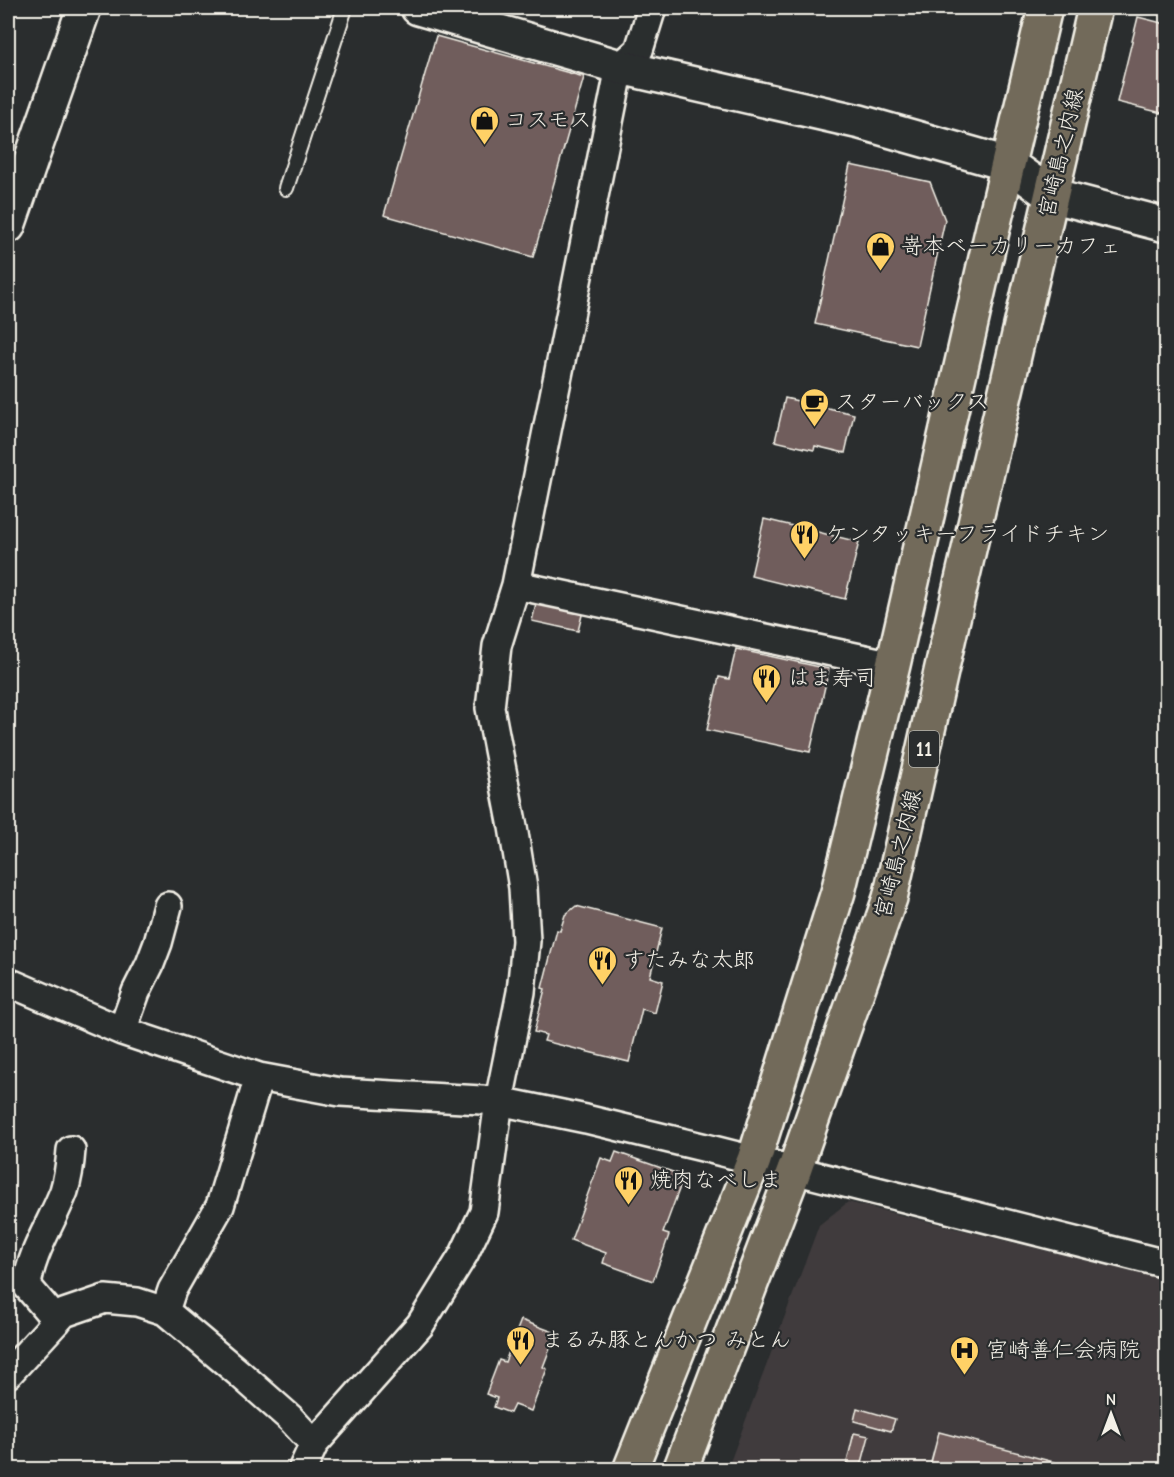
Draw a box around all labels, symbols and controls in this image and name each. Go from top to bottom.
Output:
street label: 宮崎島之内線 [1033,86,1089,220]
shop icon: コスモス [468,104,500,146]
place label: コスモス [505,107,592,133]
shop icon: 嵜本ベーカリーカフェ [864,230,896,272]
place label: 嵜本ベーカリーカフェ [901,233,1121,259]
cafe icon: スターバックス [798,386,830,428]
place label: スターバックス [835,389,989,415]
restaurant icon: ケンタッキーフライドチキン [789,518,821,560]
place label: ケンタッキーフライドチキン [826,521,1109,547]
restaurant icon: はま寿司 [751,662,783,704]
place label: はま寿司 [788,665,876,691]
road number: 11 [909,731,939,767]
street label: 宮崎島之内線 [869,787,927,921]
restaurant icon: すたみな太郎 [586,944,618,986]
place label: すたみな太郎 [623,947,755,973]
restaurant icon: 焼肉なべしま [613,1164,645,1206]
place label: 焼肉なべしま [650,1167,782,1193]
restaurant icon: まるみ豚とんかつ みとん [505,1324,537,1366]
place label: まるみ豚とんかつ みとん [542,1327,791,1353]
hospital icon: 宮崎善仁会病院 [949,1334,981,1376]
place label: 宮崎善仁会病院 [986,1337,1140,1363]
north arrow [1081,1384,1141,1444]
text: N [1106,1391,1116,1409]

